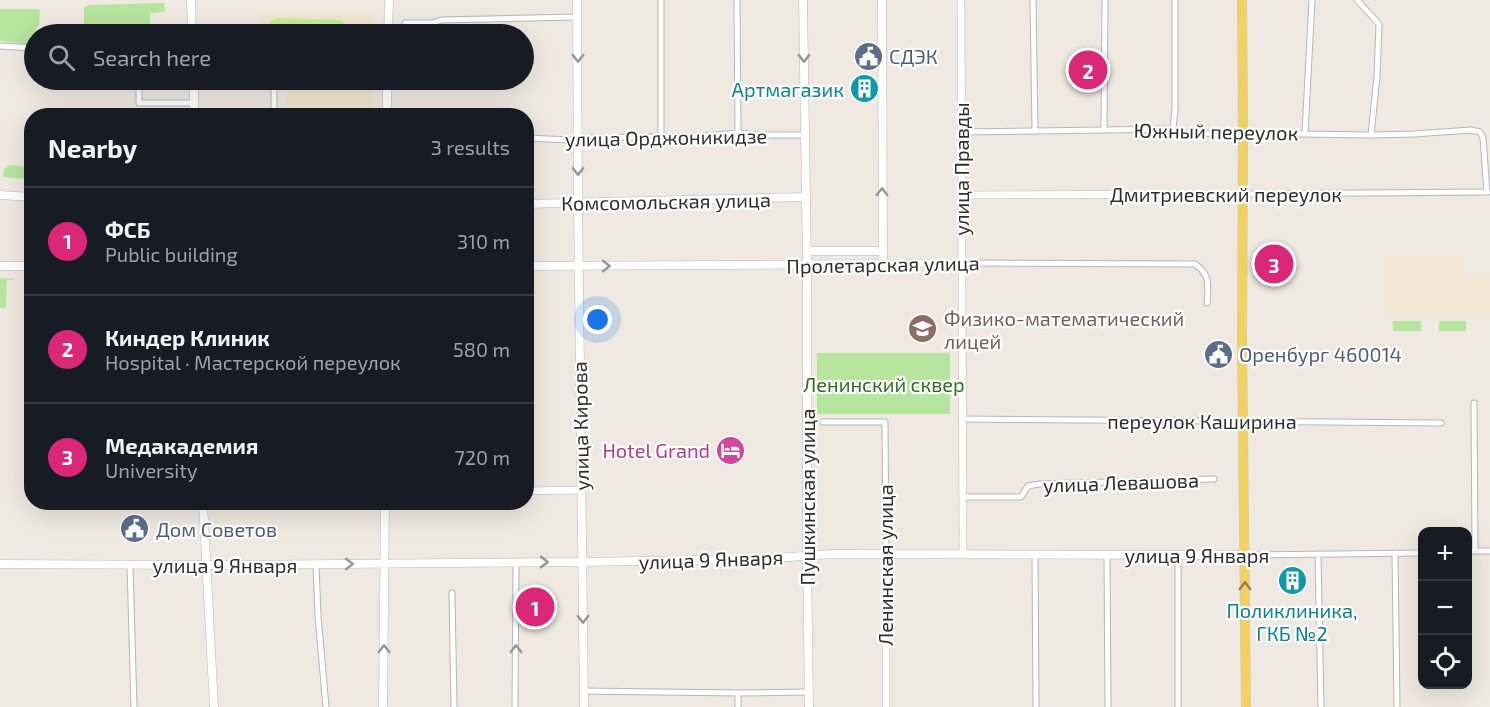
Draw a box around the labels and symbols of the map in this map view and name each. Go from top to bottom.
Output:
public building icon: СДЭК [852,40,884,72]
place label: СДЭК [889,44,938,68]
pin: 2 [1068,48,1108,92]
one-way arrow [572,54,584,63]
one-way arrow [798,54,810,63]
building icon: Артмагазик [849,73,881,105]
place label: Артмагазик [731,77,844,101]
street label: улица Правды [949,102,974,236]
street label: Южный переулок [1133,118,1299,145]
street label: улица Орджоникидзе [565,123,767,152]
one-way arrow [572,167,584,176]
street label: Дмитриевский переулок [1110,182,1342,207]
street label: Комсомольская улица [561,187,771,216]
one-way arrow [876,188,888,197]
pin: 3 [1254,242,1294,286]
street label: Пролетарская улица [786,250,980,279]
one-way arrow [601,260,610,272]
your location [583,305,612,334]
place label: Физико-математический лицей [944,306,1184,353]
school or university icon: Физико-математический лицей [907,313,939,345]
public building icon: Оренбург 460014 [1202,338,1234,370]
place label: Оренбург 460014 [1239,342,1402,367]
street label: улица Кирова [567,361,594,491]
park label: Ленинский сквер [803,372,965,396]
street label: Пушкинская улица [795,408,820,586]
street label: переулок Каширина [1107,409,1297,434]
hotel icon: Hotel Grand [715,434,747,466]
place label: Hotel Grand [602,438,710,462]
street label: улица Левашова [1043,467,1199,498]
street label: Ленинская улица [873,484,898,646]
public building icon: Дом Советов [119,513,151,545]
place label: Дом Советов [156,517,277,541]
street label: улица 9 Января [1125,543,1269,568]
street label: улица 9 Января [638,544,784,575]
street label: улица 9 Января [153,553,297,578]
one-way arrow [539,556,548,568]
one-way arrow [344,558,353,570]
building icon: Поликлиника, ГКБ №2 [1276,564,1308,596]
one-way arrow [1239,581,1252,590]
pin: 1 [516,584,554,630]
place label: Поликлиника, ГКБ №2 [1226,598,1358,645]
one-way arrow [577,614,589,623]
one-way arrow [377,644,390,653]
one-way arrow [510,644,522,653]

